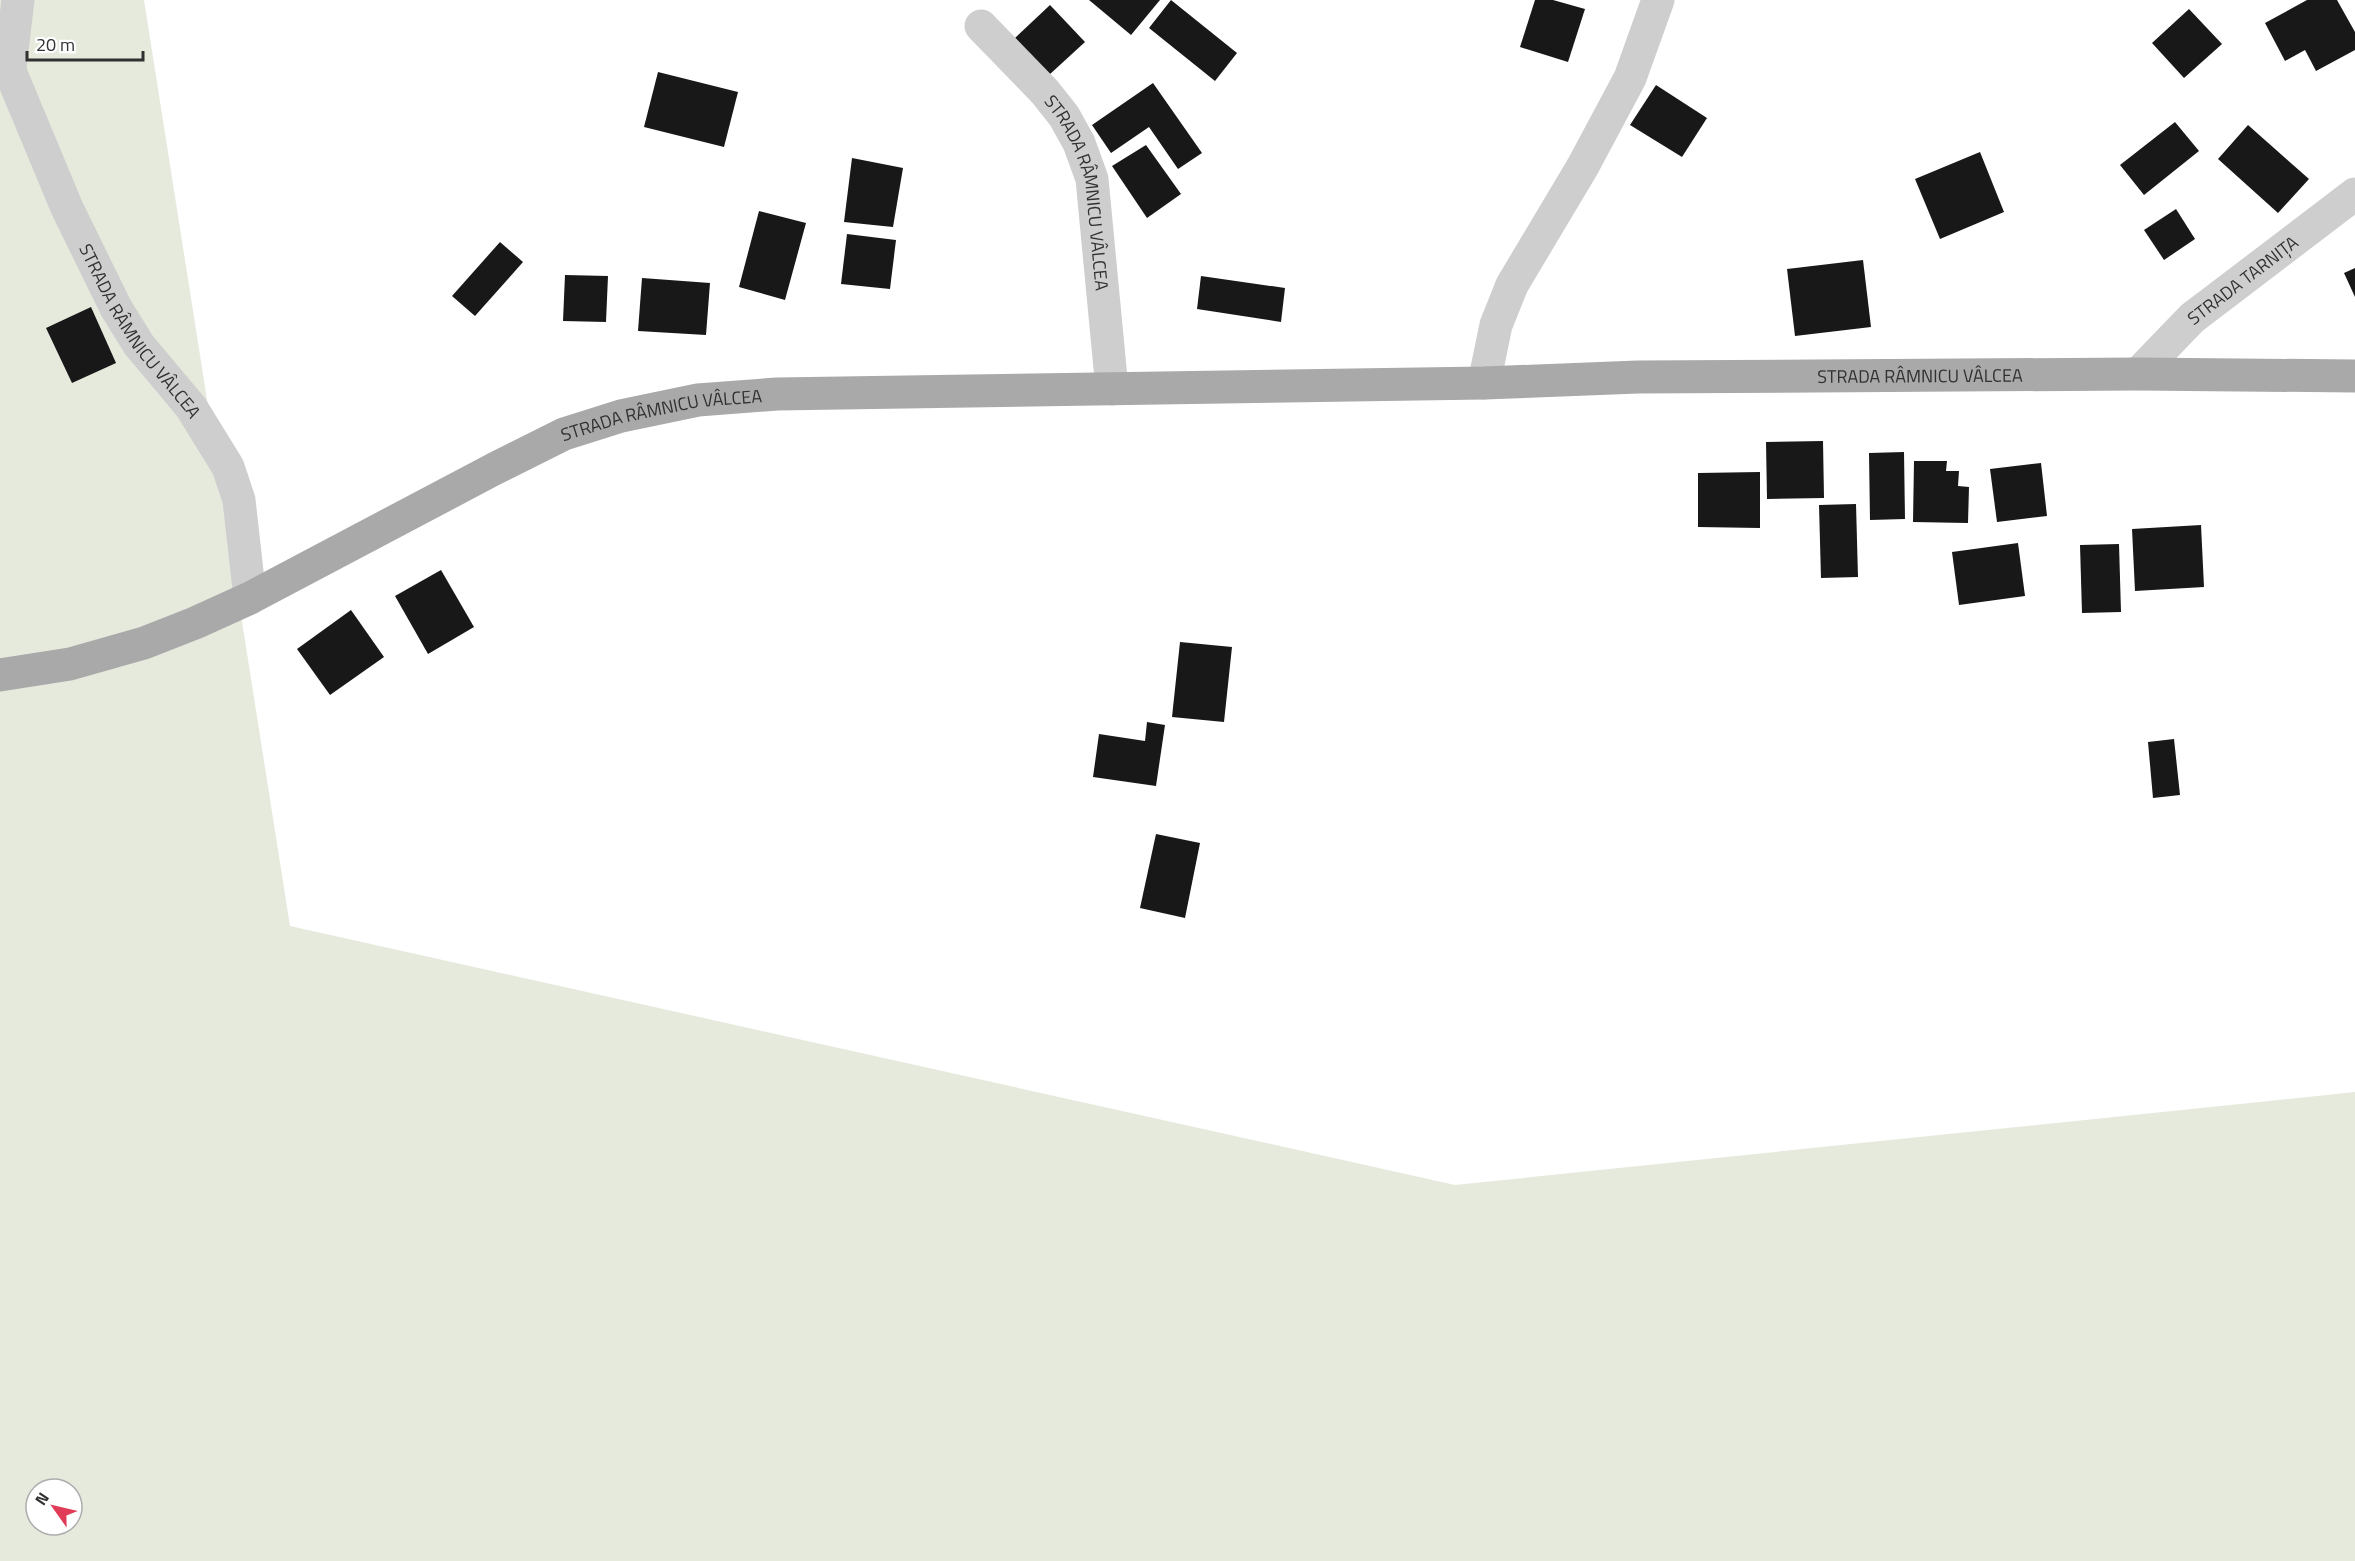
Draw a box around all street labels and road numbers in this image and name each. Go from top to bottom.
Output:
street label: STRADA RÂMNICU VÂLCEA [1038,89,1116,292]
street label: STRADA TARNIȚA [2181,228,2304,331]
street label: STRADA RÂMNICU VÂLCEA [73,239,208,423]
street label: STRADA RÂMNICU VÂLCEA [1817,361,2023,389]
street label: STRADA RÂMNICU VÂLCEA [557,382,763,448]

